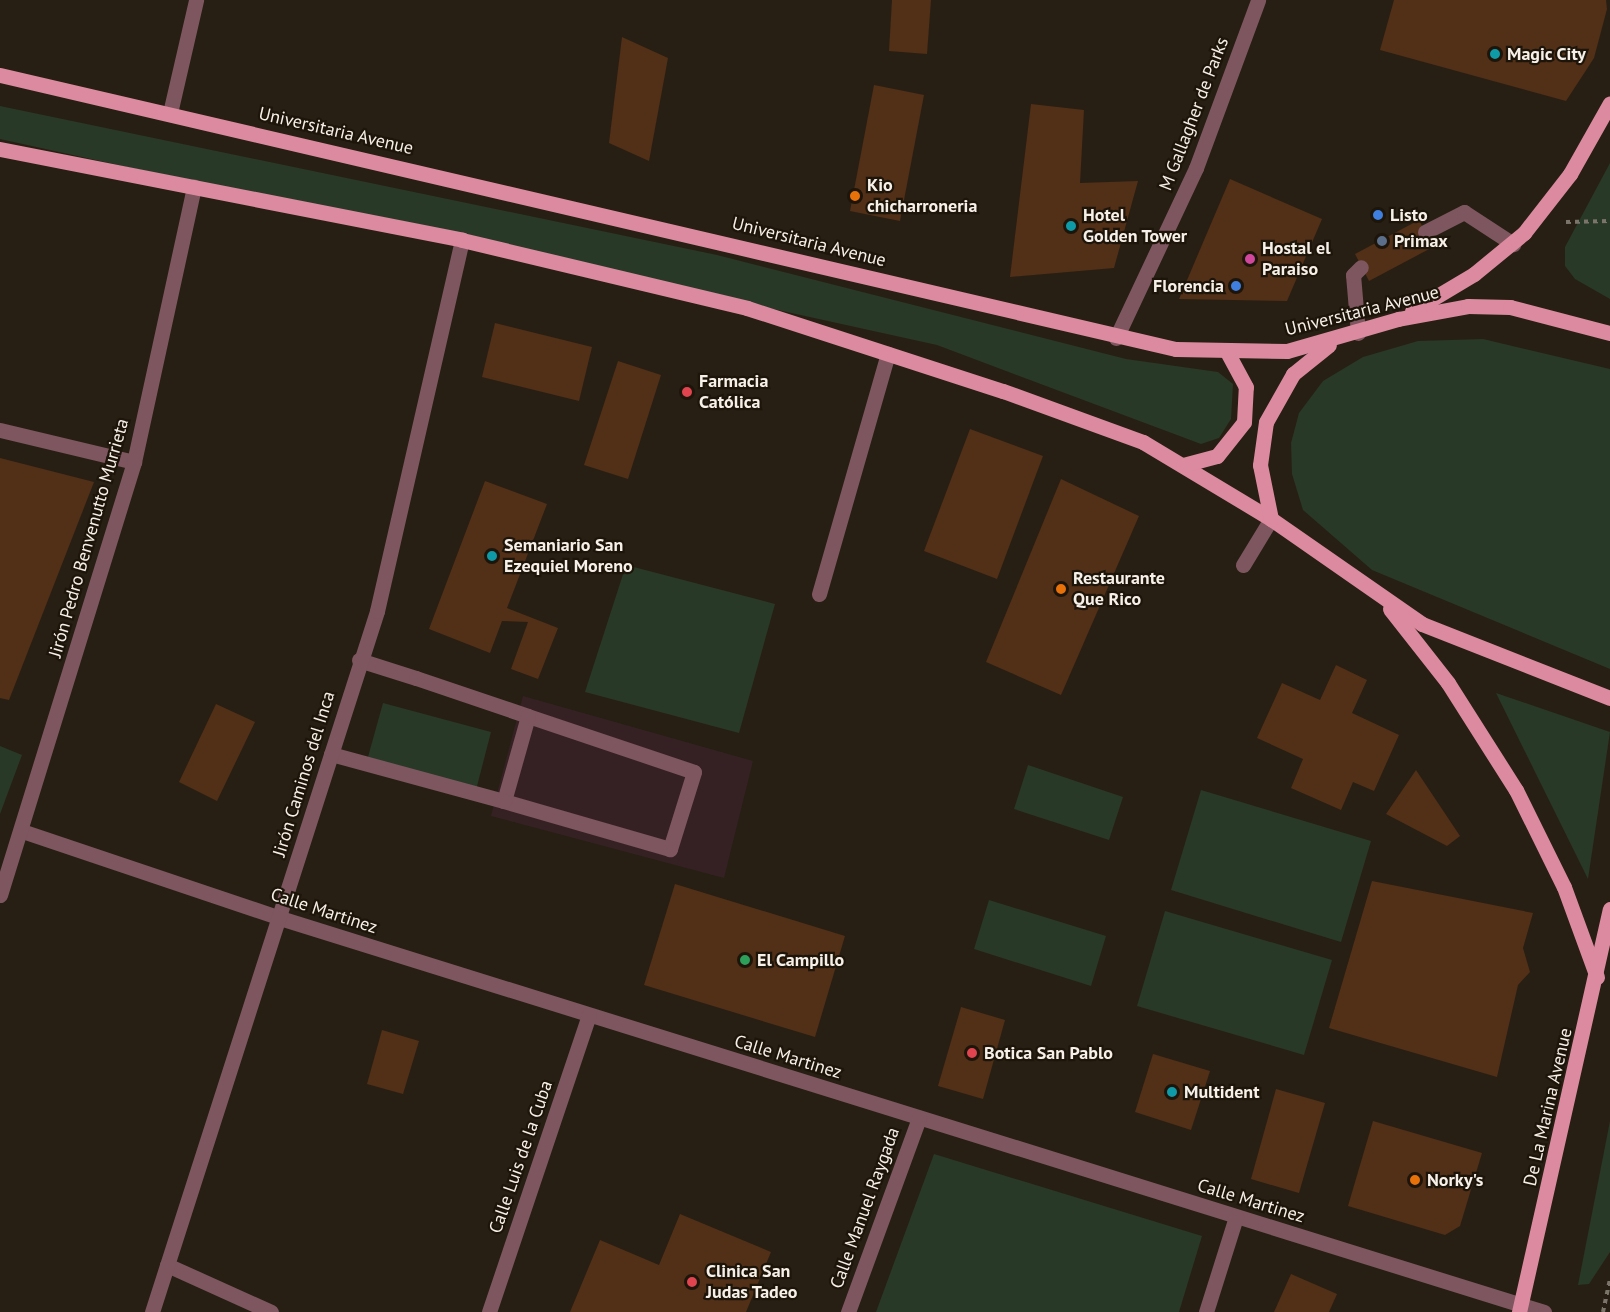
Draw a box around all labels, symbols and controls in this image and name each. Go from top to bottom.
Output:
street label: M Gallagher de Parks [1155,34,1233,194]
place label: Magic City [1507,43,1587,65]
marker: Magic City [1488,47,1502,61]
street label: Universitaria Avenue [256,103,416,159]
place label: Kio chicharroneria [867,175,977,218]
marker: Kio chicharroneria [848,189,862,203]
place label: Listo [1390,204,1428,226]
place label: Hotel Golden Tower [1083,205,1188,248]
marker: Listo [1371,208,1385,222]
street label: Universitaria Avenue [730,212,888,272]
marker: Hotel Golden Tower [1064,219,1078,233]
place label: Primax [1394,230,1448,252]
marker: Primax [1375,234,1389,248]
place label: Hostal el Paraiso [1262,238,1330,280]
marker: Hostal el Paraiso [1243,252,1257,266]
place label: Florencia [1153,275,1224,297]
marker: Florencia [1229,279,1243,293]
street label: Universitaria Avenue [1283,281,1441,341]
place label: Farmacia Católica [699,371,768,413]
marker: Farmacia Católica [680,385,694,399]
street label: Jirón Pedro Benvenutto Murrieta [44,416,134,660]
place label: Semaniario San Ezequiel Moreno [504,535,633,578]
marker: Semaniario San Ezequiel Moreno [485,549,499,563]
place label: Restaurante Que Rico [1073,568,1165,610]
marker: Restaurante Que Rico [1054,582,1068,596]
street label: Jirón Caminos del Inca [269,689,339,859]
street label: Calle Martinez [268,884,380,938]
place label: El Campillo [757,949,844,971]
marker: El Campillo [738,953,752,967]
street label: De La Marina Avenue [1519,1025,1577,1189]
street label: Calle Martinez [732,1030,844,1084]
place label: Botica San Pablo [984,1042,1113,1064]
marker: Botica San Pablo [965,1046,979,1060]
street label: Calle Luis de la Cuba [485,1078,557,1236]
place label: Multident [1184,1081,1259,1103]
marker: Multident [1165,1085,1179,1099]
street label: Calle Manuel Raygada [826,1124,904,1292]
place label: Norky's [1427,1169,1483,1191]
marker: Norky's [1408,1173,1422,1187]
street label: Calle Martinez [1195,1174,1307,1228]
place label: Clinica San Judas Tadeo [706,1261,798,1304]
marker: Clinica San Judas Tadeo [683,1273,701,1291]

